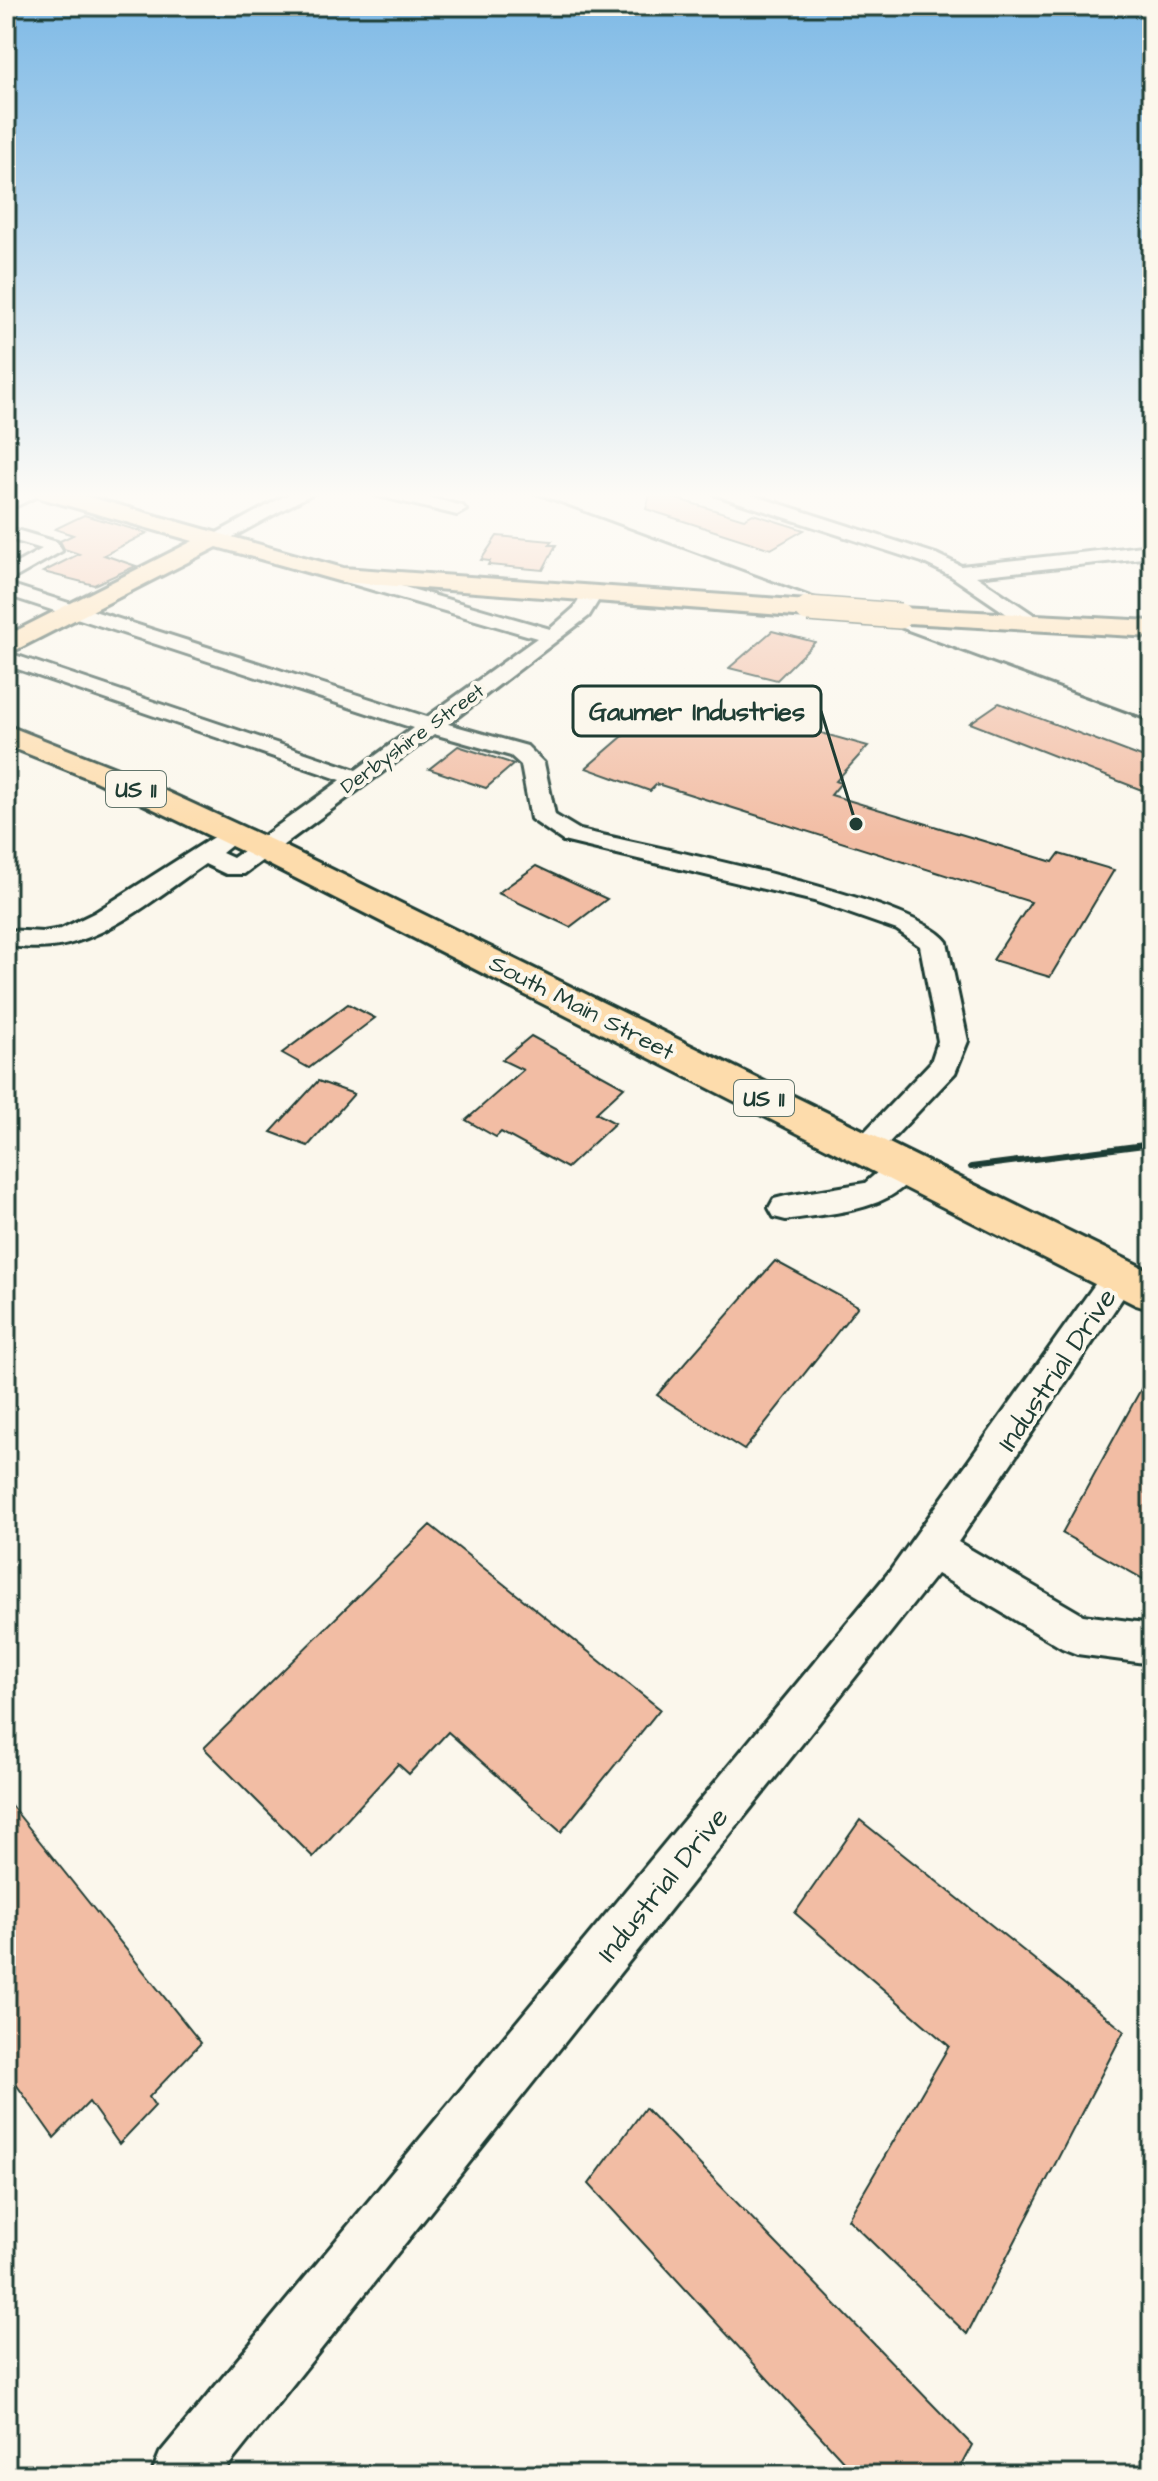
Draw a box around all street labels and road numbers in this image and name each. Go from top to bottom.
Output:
street label: Derbyshire Street [335,677,491,801]
road number: US 11 [106,771,166,807]
street label: South Main Street [483,947,680,1069]
road number: US 11 [734,1080,794,1116]
street label: Industrial Drive [988,1280,1126,1459]
street label: Industrial Drive [588,1799,738,1971]

